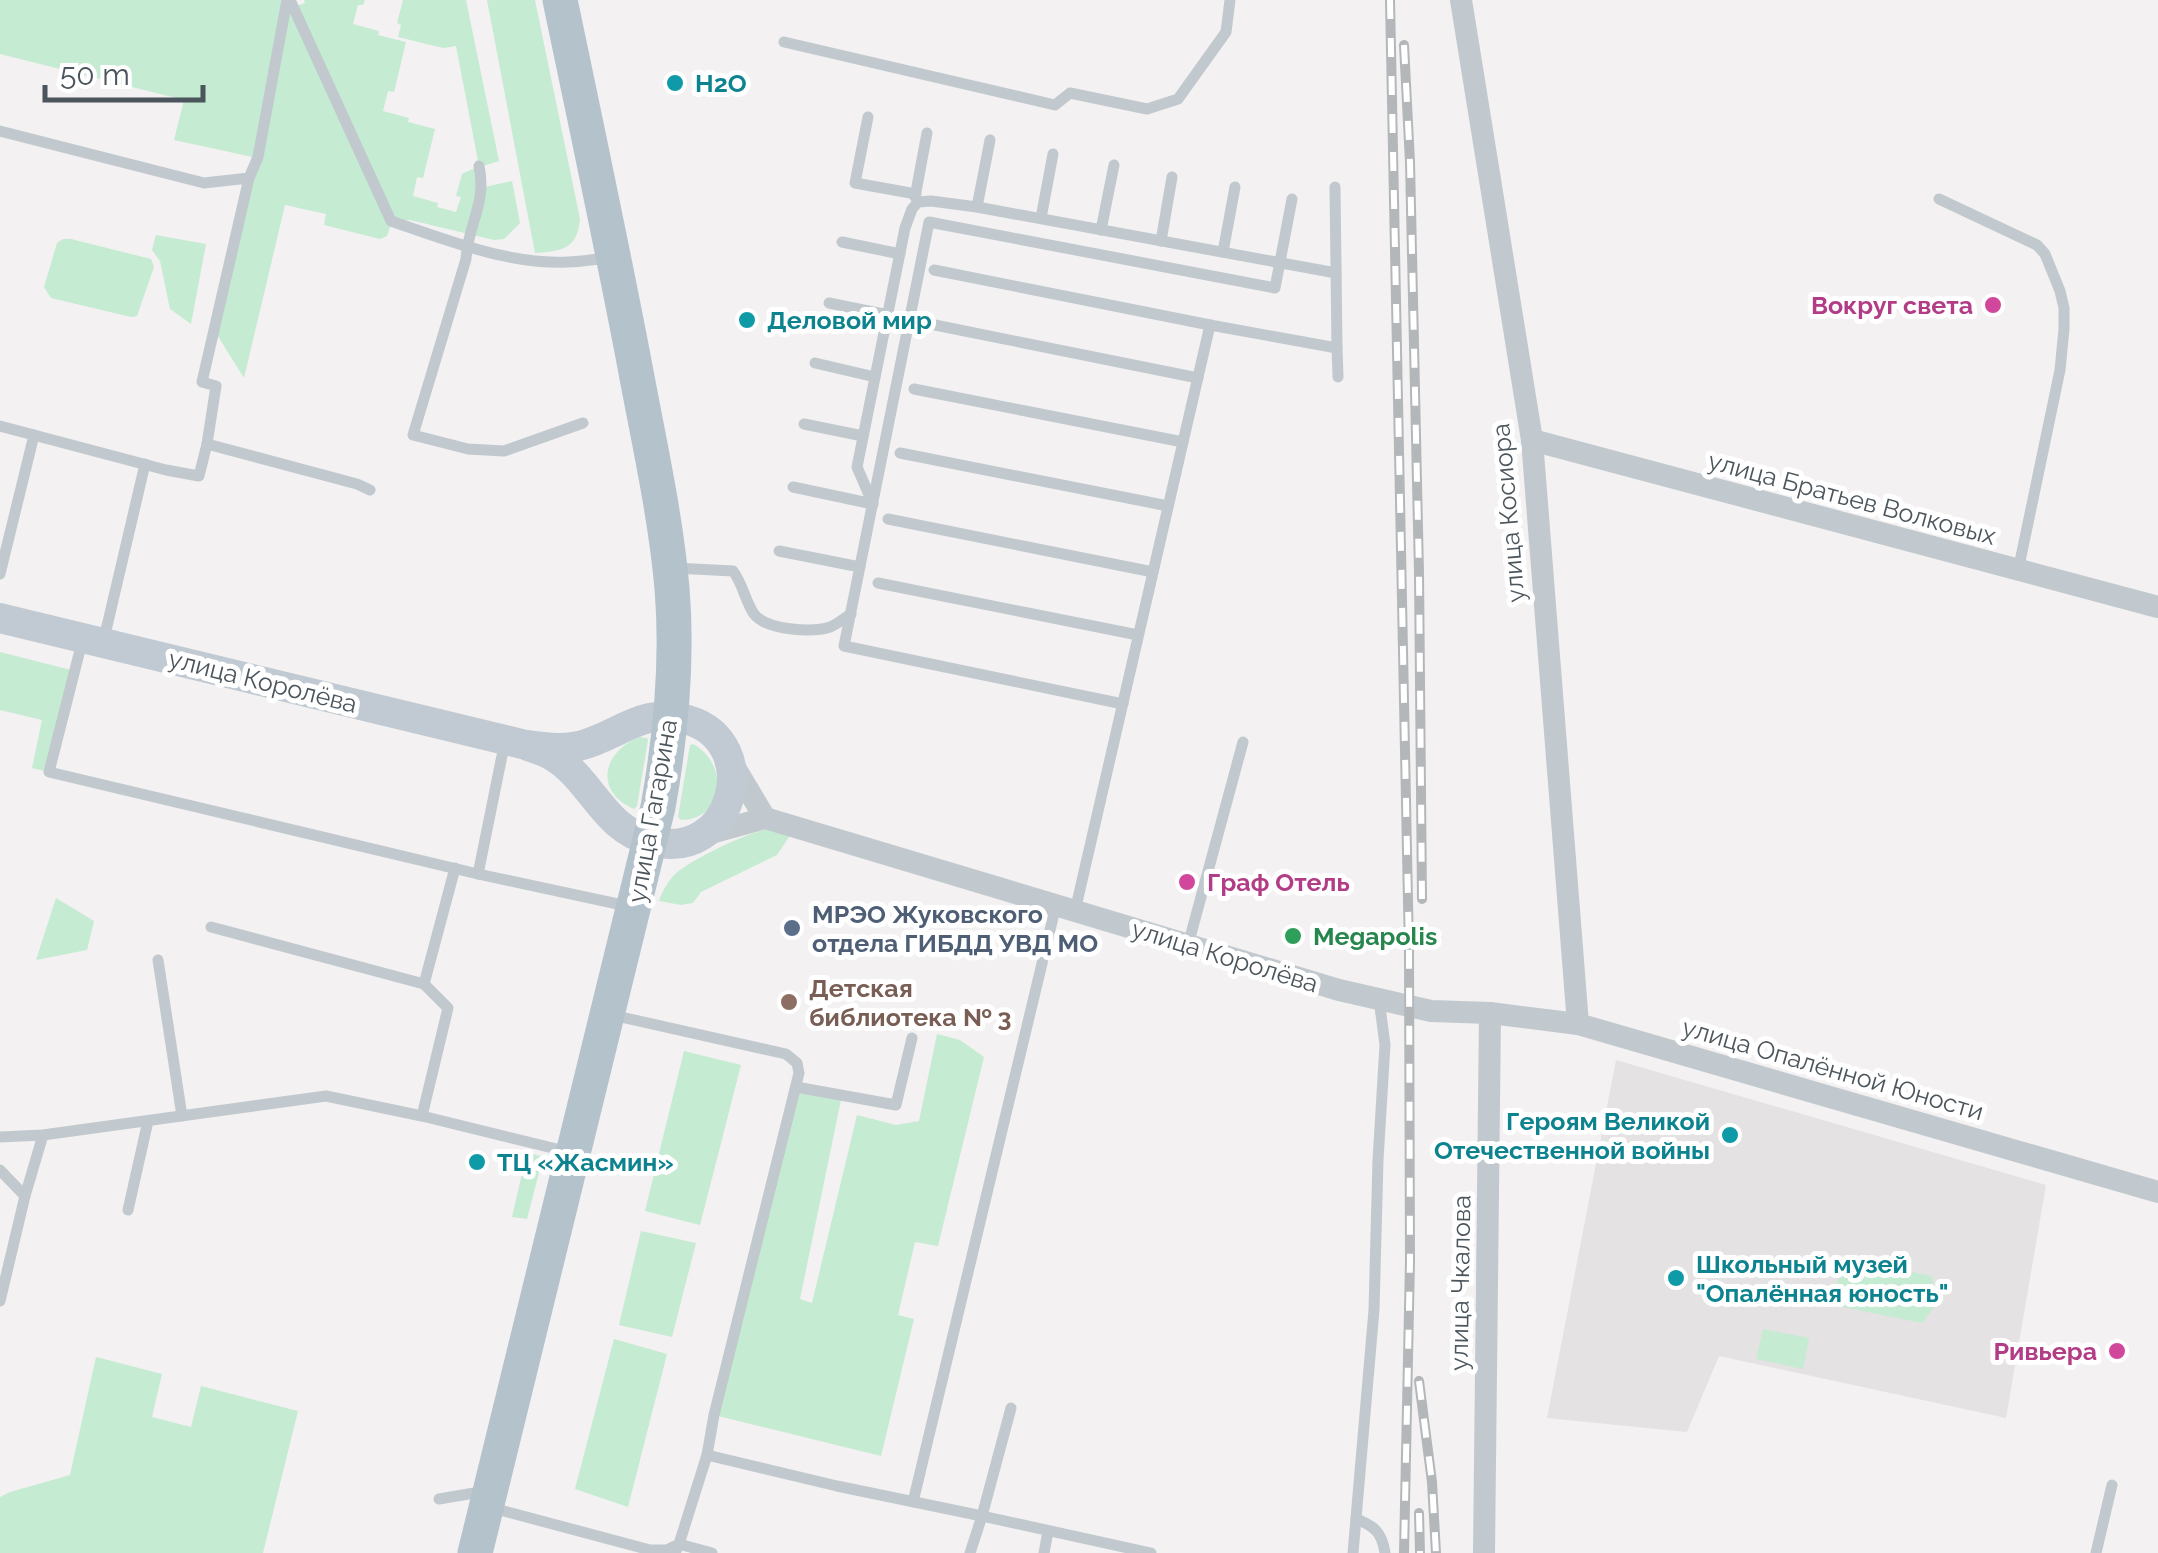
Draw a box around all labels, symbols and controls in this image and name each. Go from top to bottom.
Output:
scale bar [45,40,202,102]
text: 50 m [60,57,130,92]
place label: H2O [695,68,747,98]
marker: H2O [664,72,686,94]
place label: Вокруг света [1811,290,1973,320]
marker: Вокруг света [1982,294,2004,316]
place label: Деловой мир [767,305,932,335]
marker: Деловой мир [736,309,758,331]
street label: улица Косиора [1485,422,1531,604]
street label: улица Братьев Волковых [1705,445,2000,551]
street label: улица Королёва [166,643,360,719]
street label: улица Гагарина [621,717,683,905]
place label: Граф Отель [1207,867,1350,897]
marker: Граф Отель [1176,871,1198,893]
place label: МРЭО Жуковского отдела ГИБДД УВД МО [812,899,1098,958]
street label: улица Королёва [1128,913,1322,999]
marker: МРЭО Жуковского отдела ГИБДД УВД МО [781,917,803,939]
place label: Megapolis [1313,921,1437,951]
marker: Megapolis [1282,925,1304,947]
place label: Детская библиотека № 3 [809,973,1011,1032]
marker: Детская библиотека № 3 [778,991,800,1013]
street label: улица Опалённой Юности [1679,1012,1987,1126]
place label: Героям Великой Отечественной войны [1434,1106,1710,1165]
marker: Героям Великой Отечественной войны [1719,1124,1741,1146]
place label: ТЦ «Жасмин» [497,1147,674,1177]
marker: ТЦ «Жасмин» [466,1151,488,1173]
street label: улица Чкалова [1443,1195,1477,1371]
place label: Школьный музей "Опалённая юность" [1696,1249,1949,1308]
marker: Школьный музей "Опалённая юность" [1665,1267,1687,1289]
place label: Ривьера [1993,1336,2097,1366]
marker: Ривьера [2106,1340,2128,1362]

